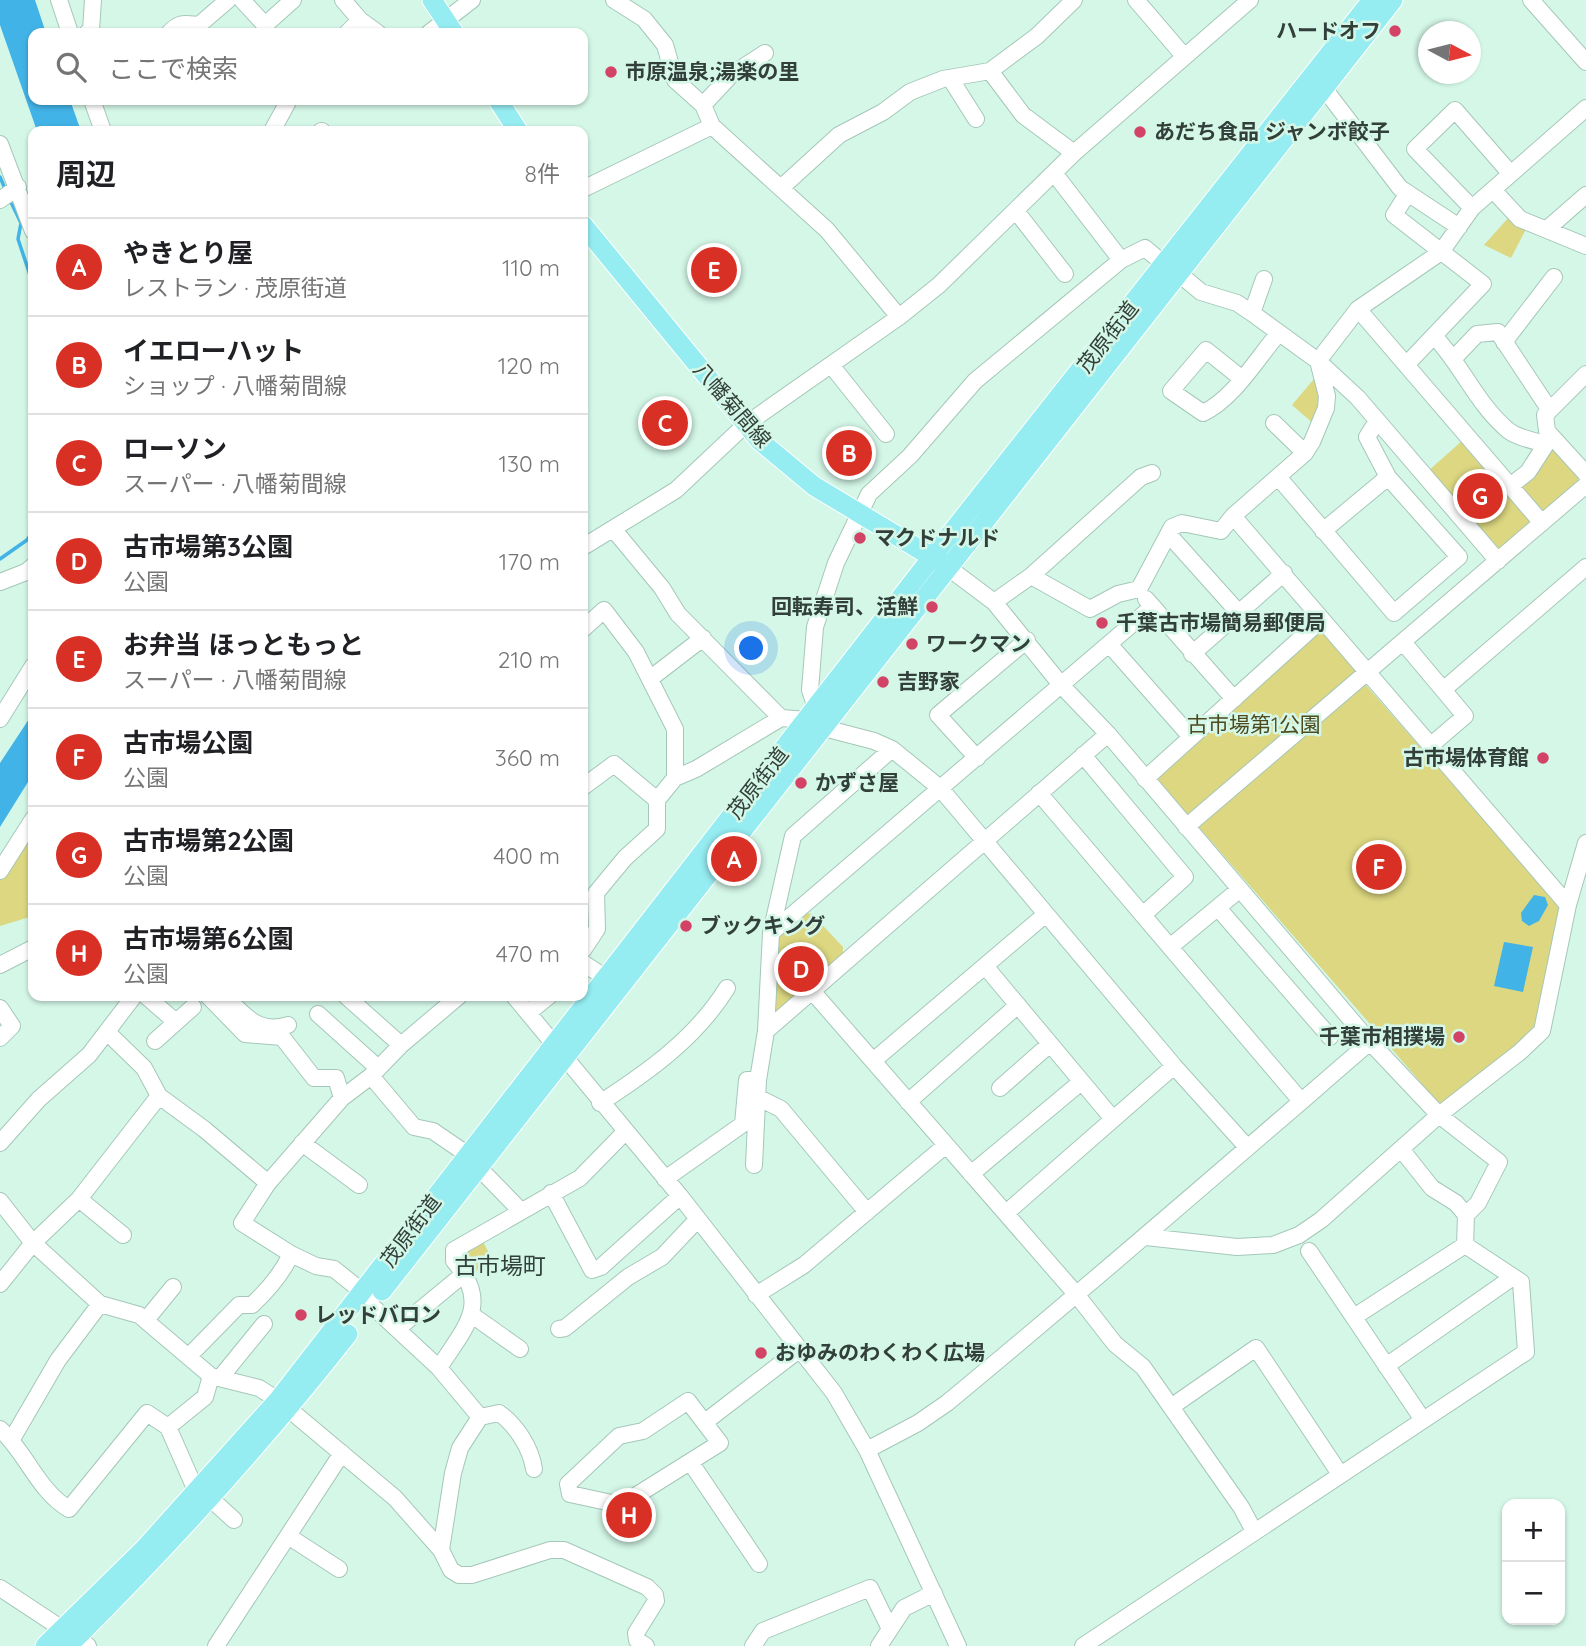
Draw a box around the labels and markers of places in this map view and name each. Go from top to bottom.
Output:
place label: ハードオフ [1276,17,1381,43]
marker: ハードオフ [1387,23,1403,39]
place label: 市原温泉;湯楽の里 [625,58,799,84]
marker: 市原温泉;湯楽の里 [603,64,619,80]
place label: あだち食品 ジャンボ餃子 [1154,118,1390,144]
marker: あだち食品 ジャンボ餃子 [1132,124,1148,140]
pin: E [691,244,737,296]
pin: C [642,397,688,449]
pin: B [826,427,872,479]
pin: G [1457,470,1503,522]
place label: マクドナルド [874,524,1000,550]
marker: マクドナルド [852,530,868,546]
place label: 回転寿司、活鮮 [771,593,918,619]
marker: 回転寿司、活鮮 [924,599,940,615]
place label: 千葉古市場簡易郵便局 [1116,609,1326,635]
marker: 千葉古市場簡易郵便局 [1094,615,1110,631]
place label: ワークマン [926,630,1031,656]
marker: ワークマン [904,636,920,652]
place label: 吉野家 [897,668,960,694]
marker: 吉野家 [875,674,891,690]
place label: 古市場体育館 [1403,744,1529,770]
marker: 古市場体育館 [1535,750,1551,766]
place label: かずさ屋 [815,769,899,795]
marker: かずさ屋 [793,775,809,791]
pin: A [711,833,757,885]
pin: F [1356,841,1402,893]
place label: ブックキング [700,912,825,938]
marker: ブックキング [678,918,694,934]
pin: D [778,943,824,995]
place label: 千葉市相撲場 [1319,1023,1445,1049]
marker: 千葉市相撲場 [1451,1029,1467,1045]
place label: レッドバロン [315,1301,441,1327]
marker: レッドバロン [293,1307,309,1323]
place label: おゆみのわくわく広場 [775,1339,985,1365]
marker: おゆみのわくわく広場 [753,1345,769,1361]
pin: H [606,1489,652,1541]

